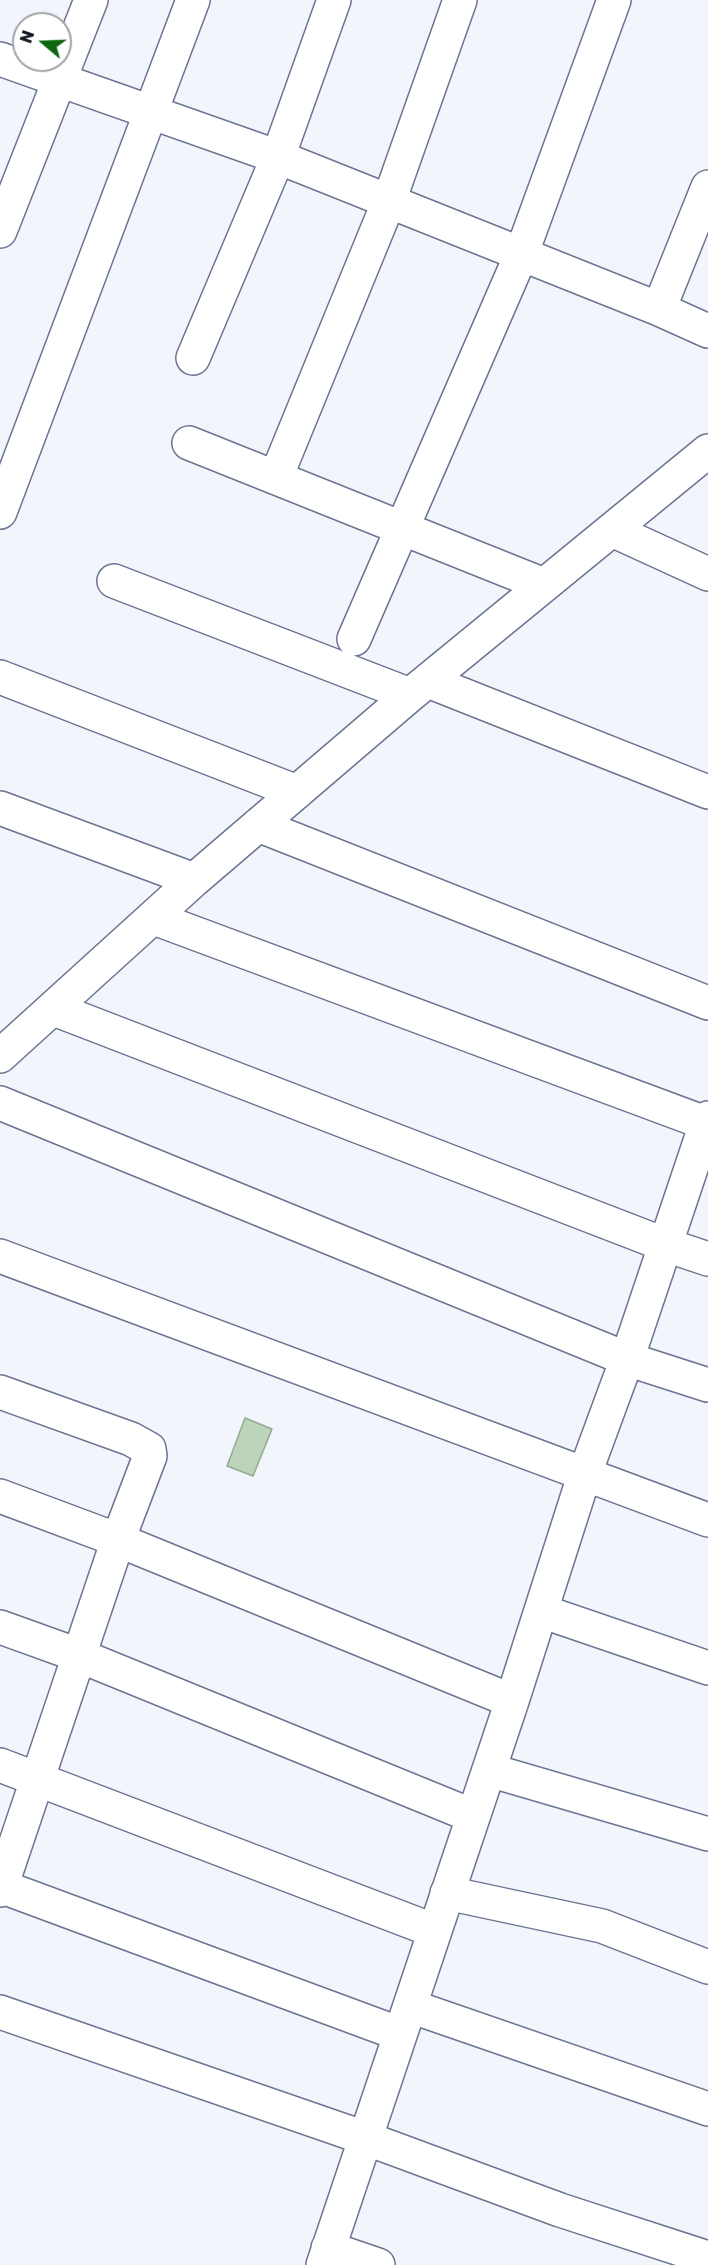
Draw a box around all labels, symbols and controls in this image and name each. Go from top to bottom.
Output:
north arrow [12,12,72,72]
text: N [15,28,38,46]

